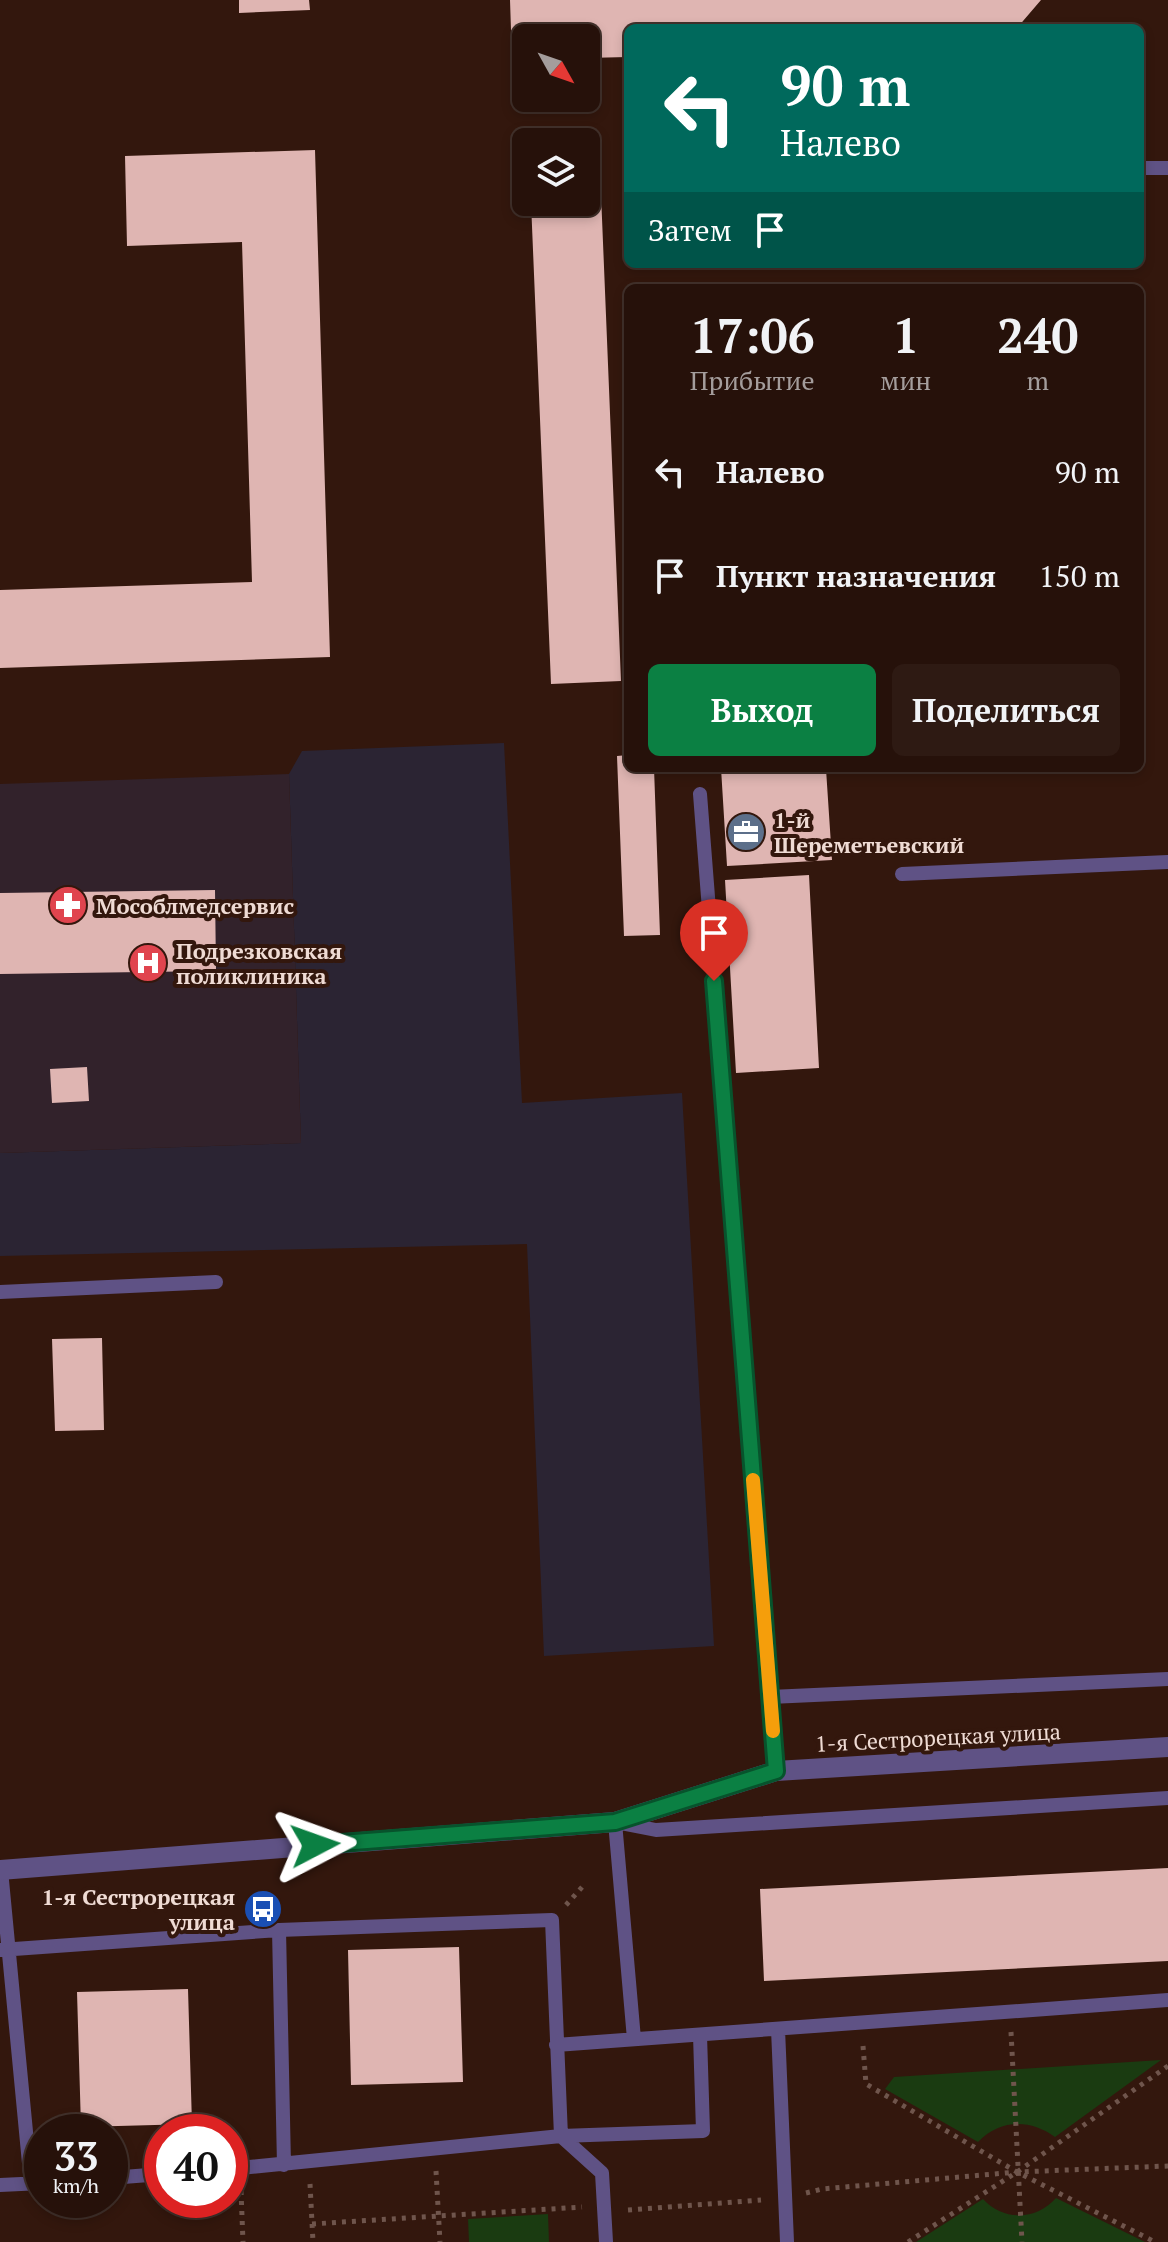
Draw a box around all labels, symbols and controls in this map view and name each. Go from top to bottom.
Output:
north arrow [512,24,600,112]
map controls [512,24,600,216]
text: 90 m [780,48,910,122]
icon: left [648,56,752,160]
text: Налево [780,119,901,166]
button: layers [512,128,600,216]
icon: arrive [748,208,792,252]
text: Затем [648,210,732,250]
text: 17:06 [690,303,815,367]
text: 1 [892,303,919,367]
text: 240 [997,303,1078,367]
text: Прибытие [690,363,814,397]
text: мин [880,363,931,397]
text: m [1026,363,1049,397]
icon: left [648,450,692,494]
text: Налево [716,452,825,492]
text: 90 m [1055,452,1120,492]
icon: arrive [648,554,692,598]
text: Пункт назначения [716,556,996,596]
text: 150 m [1039,556,1120,596]
button: Выход [648,664,876,756]
button: Поделиться [892,664,1120,756]
place label: 1-й Шереметьевский [774,805,964,859]
office icon: 1-й Шереметьевский [725,811,767,853]
pharmacy icon: Мособлмедсервис [47,884,89,926]
place label: Мособлмедсервис [96,891,294,920]
pin [680,899,748,981]
icon: arrive [692,911,736,955]
place label: Подрезковская поликлиника [176,936,342,990]
hospital icon: Подрезковская поликлиника [127,942,169,984]
street label: 1-я Сестрорецкая улица [814,1716,1062,1758]
position arrow [273,1803,357,1887]
place label: 1-я Сестрорецкая улица [42,1882,235,1936]
bus stop icon: 1-я Сестрорецкая улица [242,1888,284,1930]
speed limit sign: 40 [144,2114,248,2218]
text: 33 [53,2129,99,2182]
text: km/h [53,2172,99,2199]

